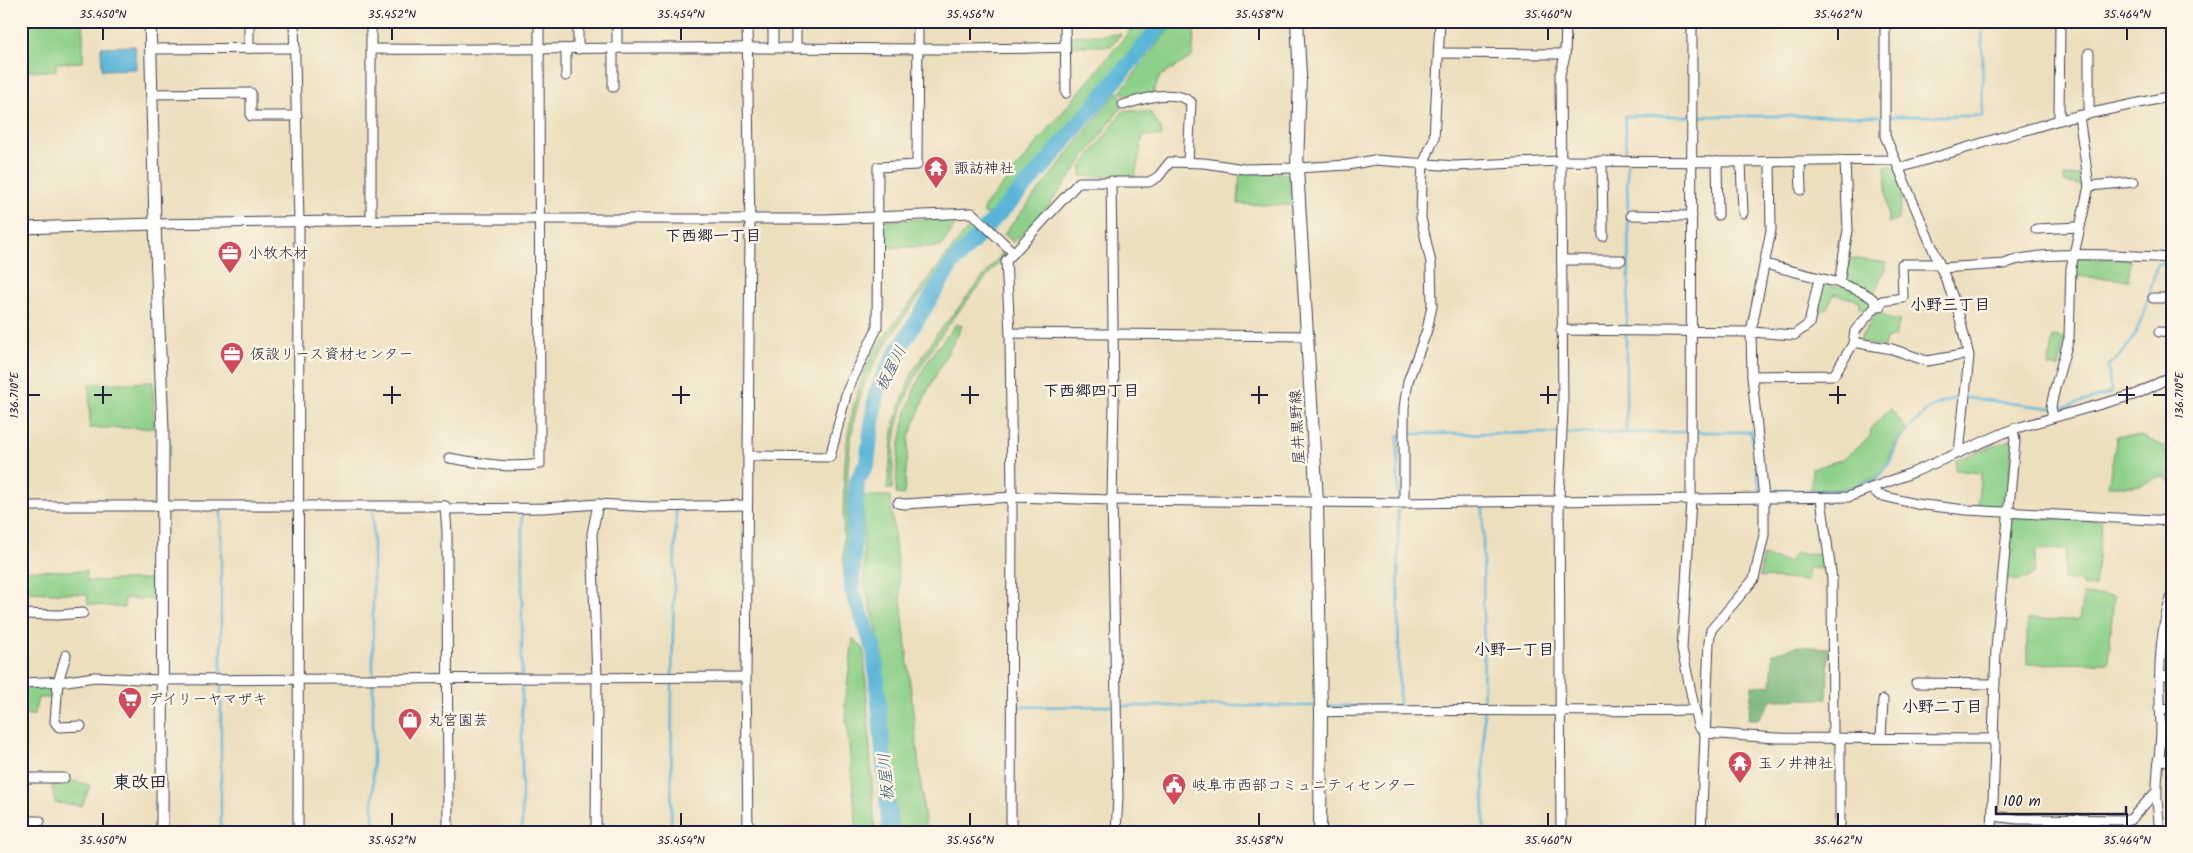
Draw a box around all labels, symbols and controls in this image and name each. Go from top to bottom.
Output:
text: 35.450°N [79,5,127,24]
text: 35.452°N [368,5,416,24]
text: 35.454°N [657,5,705,24]
text: 35.456°N [946,5,994,24]
text: 35.458°N [1235,5,1283,24]
text: 35.460°N [1524,5,1572,24]
text: 35.462°N [1814,5,1862,24]
text: 35.464°N [2103,5,2151,24]
temple icon: 諏訪神社 [923,155,949,189]
place label: 諏訪神社 [954,157,1014,181]
district label: 下西郷一丁目 [665,224,761,249]
office icon: 小牧木材 [217,240,243,274]
place label: 小牧木材 [248,242,308,266]
district label: 小野三丁目 [1910,293,1990,318]
office icon: 仮設リース資材センター [219,341,245,375]
water label: 板屋川 [869,342,913,396]
place label: 仮設リース資材センター [250,343,414,367]
text: 136.710°E [5,371,24,418]
text: 136.710°E [2170,371,2189,418]
district label: 下西郷四丁目 [1043,379,1139,404]
street label: 屋井黒野線 [1284,389,1312,465]
district label: 小野一丁目 [1474,638,1554,663]
supermarket icon: デイリーヤマザキ [117,686,143,720]
place label: デイリーヤマザキ [148,688,267,712]
district label: 小野二丁目 [1902,695,1982,720]
shop icon: 丸宮園芸 [397,707,423,741]
place label: 丸宮園芸 [428,709,488,733]
temple icon: 玉ノ井神社 [1727,750,1753,784]
water label: 板屋川 [872,752,901,802]
place label: 玉ノ井神社 [1758,752,1833,776]
district label: 東改田 [113,769,167,798]
public building icon: 岐阜市西部コミュニティセンター [1161,772,1187,806]
place label: 岐阜市西部コミュニティセンター [1192,774,1416,798]
scale bar [1996,783,2126,815]
text: 100 m [2003,790,2041,814]
text: 35.450°N [79,831,127,850]
text: 35.452°N [368,831,416,850]
text: 35.454°N [657,831,705,850]
text: 35.456°N [946,831,994,850]
text: 35.458°N [1235,831,1283,850]
text: 35.460°N [1524,831,1572,850]
text: 35.462°N [1814,831,1862,850]
text: 35.464°N [2103,831,2151,850]

